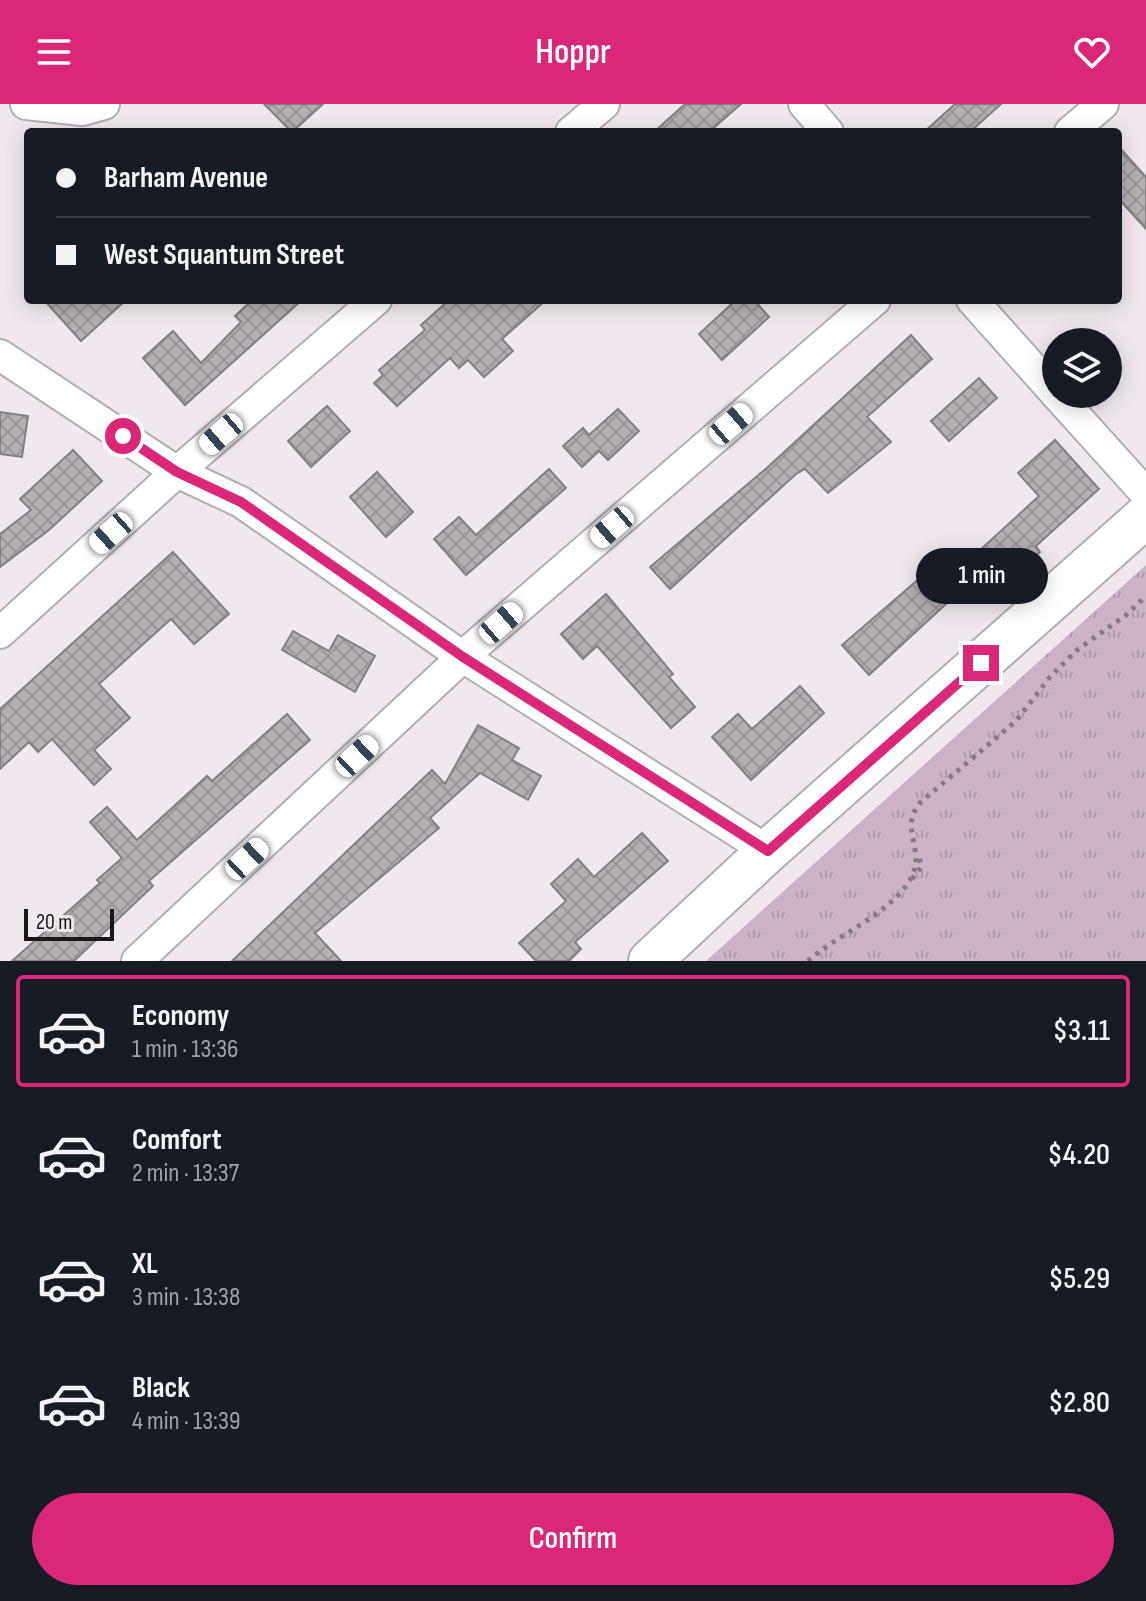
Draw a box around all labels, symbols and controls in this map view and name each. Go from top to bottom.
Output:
icon: menu [32,30,76,74]
icon: heart [1070,30,1114,74]
text: Hoppr [535,31,611,74]
text: Barham Avenue [104,160,268,196]
text: West Squantum Street [104,237,344,273]
map controls [1042,328,1122,408]
button: layers [1042,328,1122,408]
car [705,399,757,449]
car [195,409,247,459]
route start [105,418,141,454]
car [586,502,638,552]
car [85,508,137,558]
callout: 1 min [915,547,1047,603]
text: 1 min [958,560,1006,591]
car [475,598,527,648]
route end [963,645,999,681]
car [331,731,383,781]
car [221,834,273,884]
scale bar [24,905,114,941]
text: 20 m [36,909,73,936]
icon: car [36,995,108,1067]
text: Economy [132,998,229,1034]
text: $3.11 [1053,1013,1110,1049]
text: 1 min · 13:36 [132,1034,239,1065]
icon: car [36,1119,108,1191]
text: Comfort [132,1122,222,1158]
text: $4.20 [1048,1137,1110,1173]
text: 2 min · 13:37 [132,1158,239,1189]
icon: car [36,1243,108,1315]
text: XL [132,1246,158,1282]
text: $5.29 [1048,1261,1110,1297]
text: 3 min · 13:38 [132,1282,240,1313]
icon: car [36,1367,108,1439]
text: Black [132,1370,190,1406]
text: $2.80 [1048,1385,1110,1421]
text: 4 min · 13:39 [132,1406,240,1437]
button: Confirm [32,1493,1114,1585]

